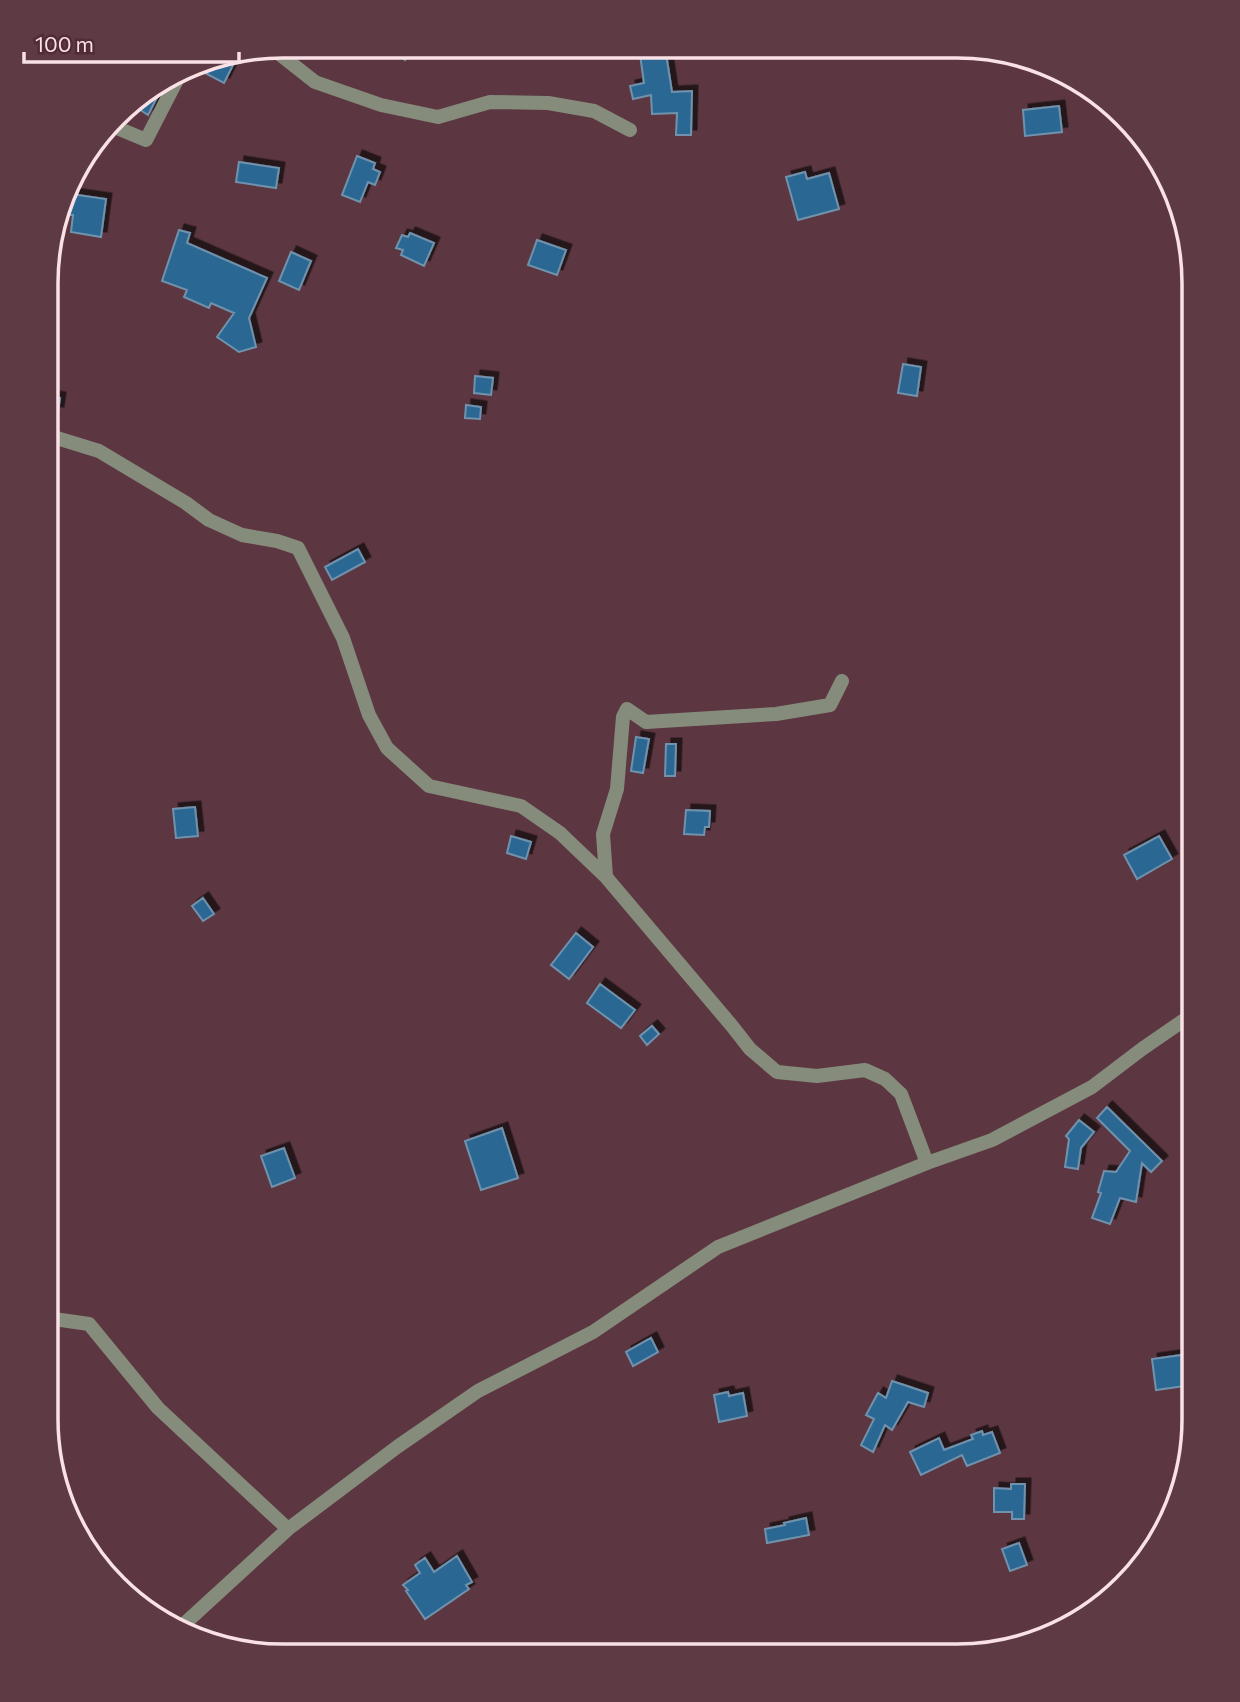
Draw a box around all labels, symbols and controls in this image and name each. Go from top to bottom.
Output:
scale bar [24,21,240,65]
text: 100 m [35,31,94,56]

